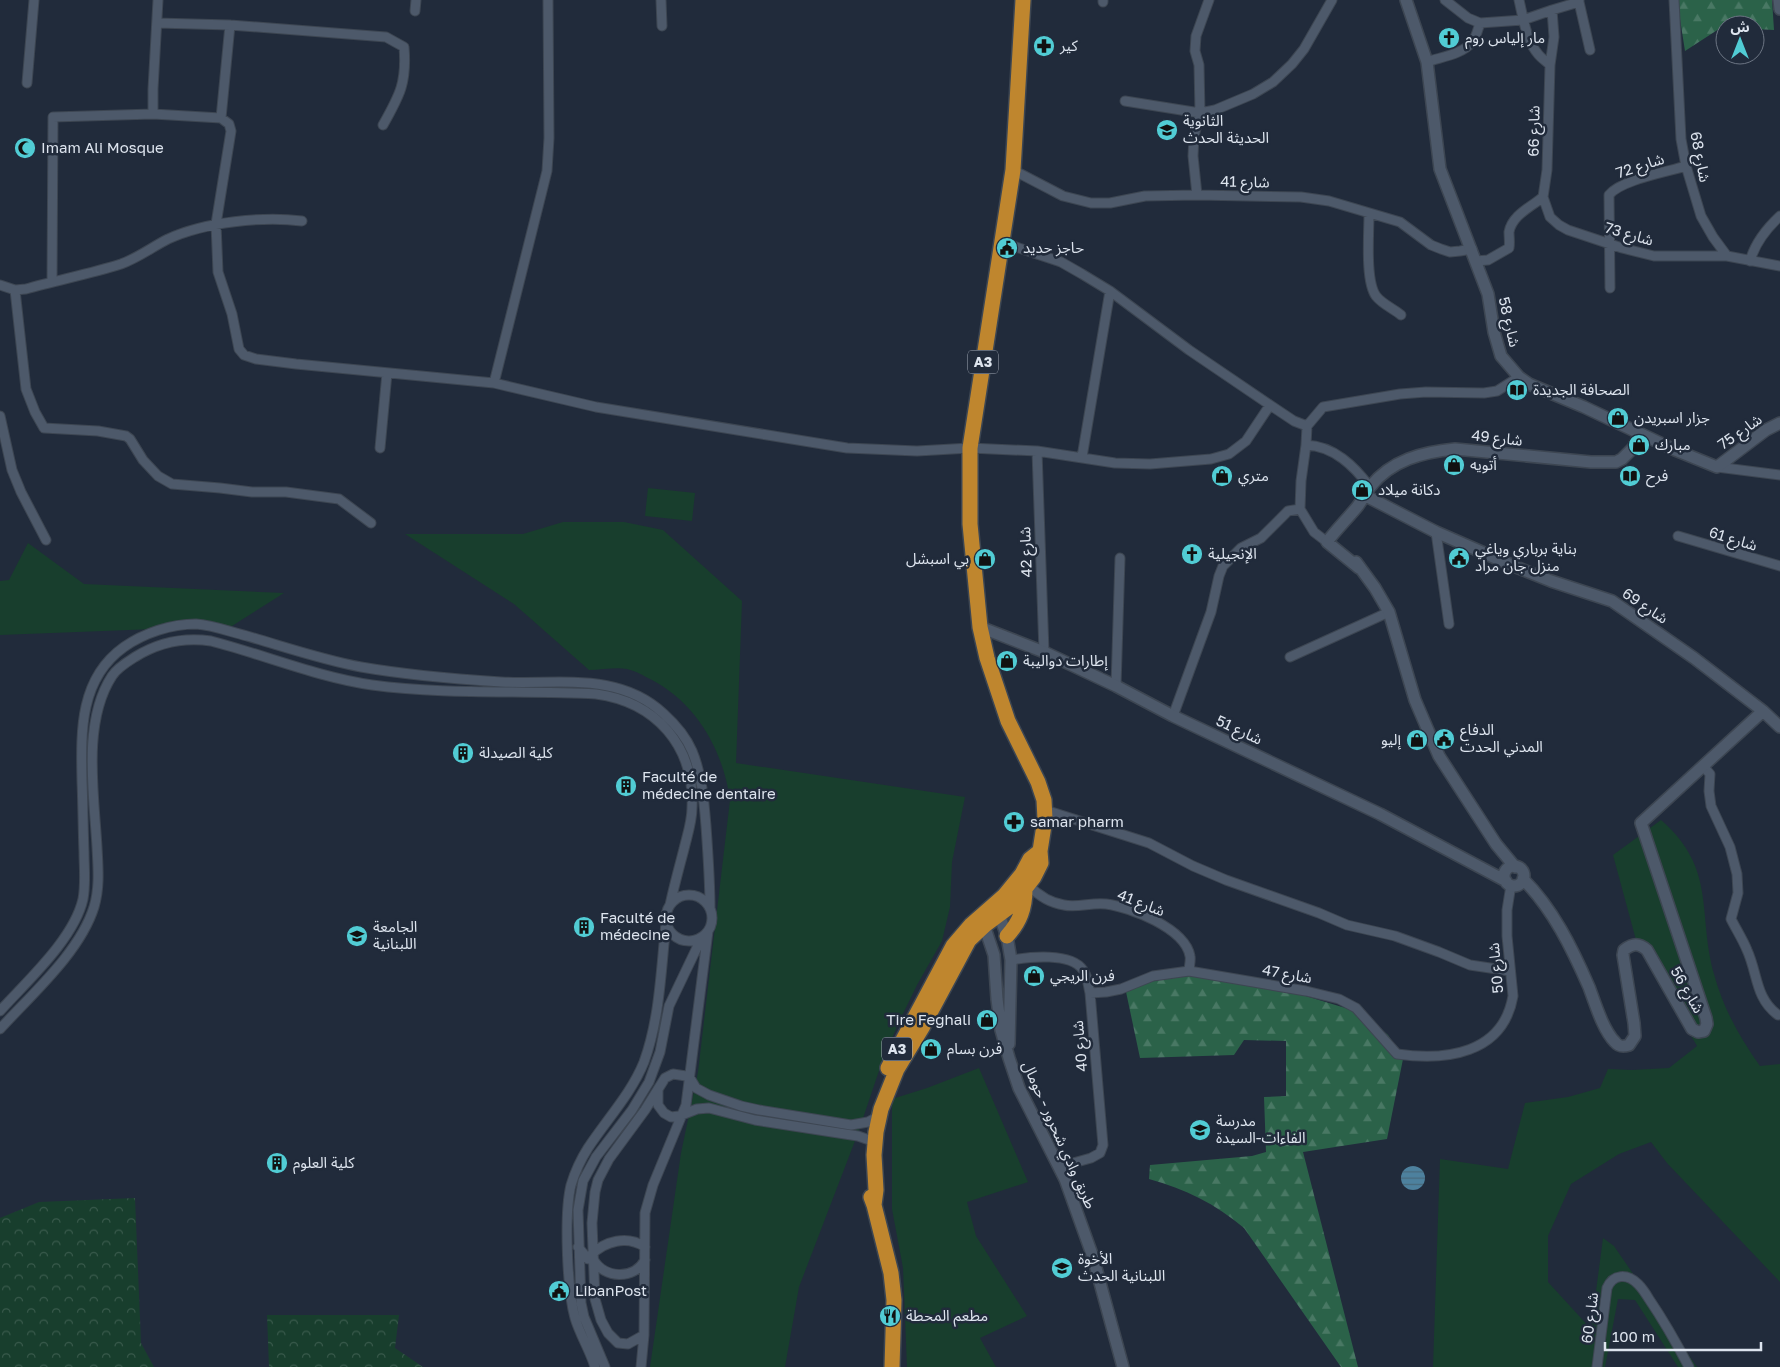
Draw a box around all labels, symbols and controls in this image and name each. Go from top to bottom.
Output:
north arrow [1715,15,1765,65]
text: ش [1730,18,1750,35]
church icon: مار إلياس روم [1437,26,1461,50]
place label: مار إلياس روم [1465,28,1545,49]
pharmacy icon: كير [1032,34,1056,58]
place label: كير [1059,36,1079,55]
street label: شارع 66 [1524,105,1546,157]
place label: الثانوية الحديثة الحدث [1183,111,1269,146]
school or university icon: الثانوية الحديثة الحدث [1155,118,1179,142]
street label: شارع 68 [1683,130,1715,185]
mosque icon: Imam Ali Mosque [13,136,37,160]
place label: Imam Ali Mosque [41,138,164,156]
street label: شارع 72 [1613,149,1668,185]
street label: شارع 41 [1220,172,1270,194]
street label: شارع 73 [1602,218,1656,252]
public building icon: حاجز حديد [995,236,1019,260]
place label: حاجز حديد [1023,238,1084,257]
street label: شارع 58 [1492,295,1525,350]
road number: A3 [968,351,998,374]
library icon: الصحافة الجديدة [1505,378,1529,402]
place label: الصحافة الجديدة [1533,380,1630,398]
shop icon: جزار اسبريدن [1606,406,1630,430]
place label: جزار اسبريدن [1634,408,1710,427]
street label: شارع 75 [1714,409,1767,456]
street label: شارع 49 [1470,425,1524,453]
shop icon: مبارك [1627,433,1651,457]
place label: مبارك [1655,435,1691,454]
shop icon: أتويه [1442,453,1466,477]
place label: أتويه [1470,455,1497,474]
shop icon: متري [1210,464,1234,488]
library icon: فرح [1618,464,1642,488]
place label: متري [1238,466,1269,487]
place label: فرح [1646,466,1669,488]
shop icon: دكانة ميلاد [1350,478,1374,502]
place label: دكانة ميلاد [1378,480,1440,498]
street label: شارع 61 [1706,522,1760,558]
street label: شارع 42 [1015,526,1039,578]
place label: بناية برباري وياغي منزل جان مراد [1475,539,1577,575]
church icon: الإنجيلية [1180,542,1204,566]
place label: الإنجيلية [1208,544,1257,564]
public building icon: بناية برباري وياغي منزل جان مراد [1447,546,1471,570]
shop icon: بي اسبشل [973,547,997,571]
place label: بي اسبشل [906,549,969,570]
street label: شارع 69 [1617,583,1672,630]
shop icon: إطارات دواليبة [995,649,1019,673]
place label: إطارات دواليبة [1023,651,1109,671]
street label: شارع 51 [1212,711,1266,751]
place label: الدفاع المدني الحدت [1460,720,1543,758]
public building icon: الدفاع المدني الحدت [1432,727,1456,751]
shop icon: إليو [1405,728,1429,752]
place label: إليو [1381,730,1402,750]
building icon: كلية الصيدلة [451,741,475,765]
place label: كلية الصيدلة [479,743,554,761]
place label: Faculté de médecine dentaire [642,767,776,802]
building icon: Faculté de médecine dentaire [614,774,638,798]
pharmacy icon: samar pharm [1002,810,1026,834]
place label: samar pharm [1030,812,1124,830]
street label: شارع 41 [1114,885,1168,923]
place label: Faculté de médecine [600,908,676,943]
building icon: Faculté de médecine [572,915,596,939]
place label: الجامعة اللبنانية [373,917,417,952]
school or university icon: الجامعة اللبنانية [345,924,369,948]
street label: شارع 50 [1484,941,1510,994]
street label: شارع 47 [1260,960,1314,990]
street label: شارع 56 [1664,963,1708,1018]
shop icon: فرن الريجي [1022,964,1046,988]
place label: فرن الريجي [1050,966,1115,987]
shop icon: Tire Feghali [975,1008,999,1032]
place label: Tire Feghali [886,1010,971,1028]
street label: شارع 40 [1068,1019,1094,1073]
shop icon: فرن بسام [919,1037,943,1061]
road number: A3 [882,1038,912,1060]
place label: فرن بسام [947,1039,1002,1060]
street label: طريق وادي شحرور - حومال [1016,1058,1101,1213]
place label: مدرسة الفاءات-السيدة [1216,1111,1305,1146]
school or university icon: مدرسة الفاءات-السيدة [1188,1118,1212,1142]
building icon: كلية العلوم [265,1151,289,1175]
place label: كلية العلوم [293,1153,355,1174]
place label: الأخوة اللبنانية الحدث [1078,1249,1165,1284]
school or university icon: الأخوة اللبنانية الحدث [1050,1256,1074,1280]
public building icon: LibanPost [547,1279,571,1303]
place label: LibanPost [575,1281,647,1299]
street label: شارع 60 [1577,1291,1605,1345]
restaurant icon: مطعم المحطة [878,1304,902,1328]
place label: مطعم المحطة [906,1306,988,1327]
scale bar [1605,1320,1761,1352]
text: 100 m [1612,1327,1655,1345]

